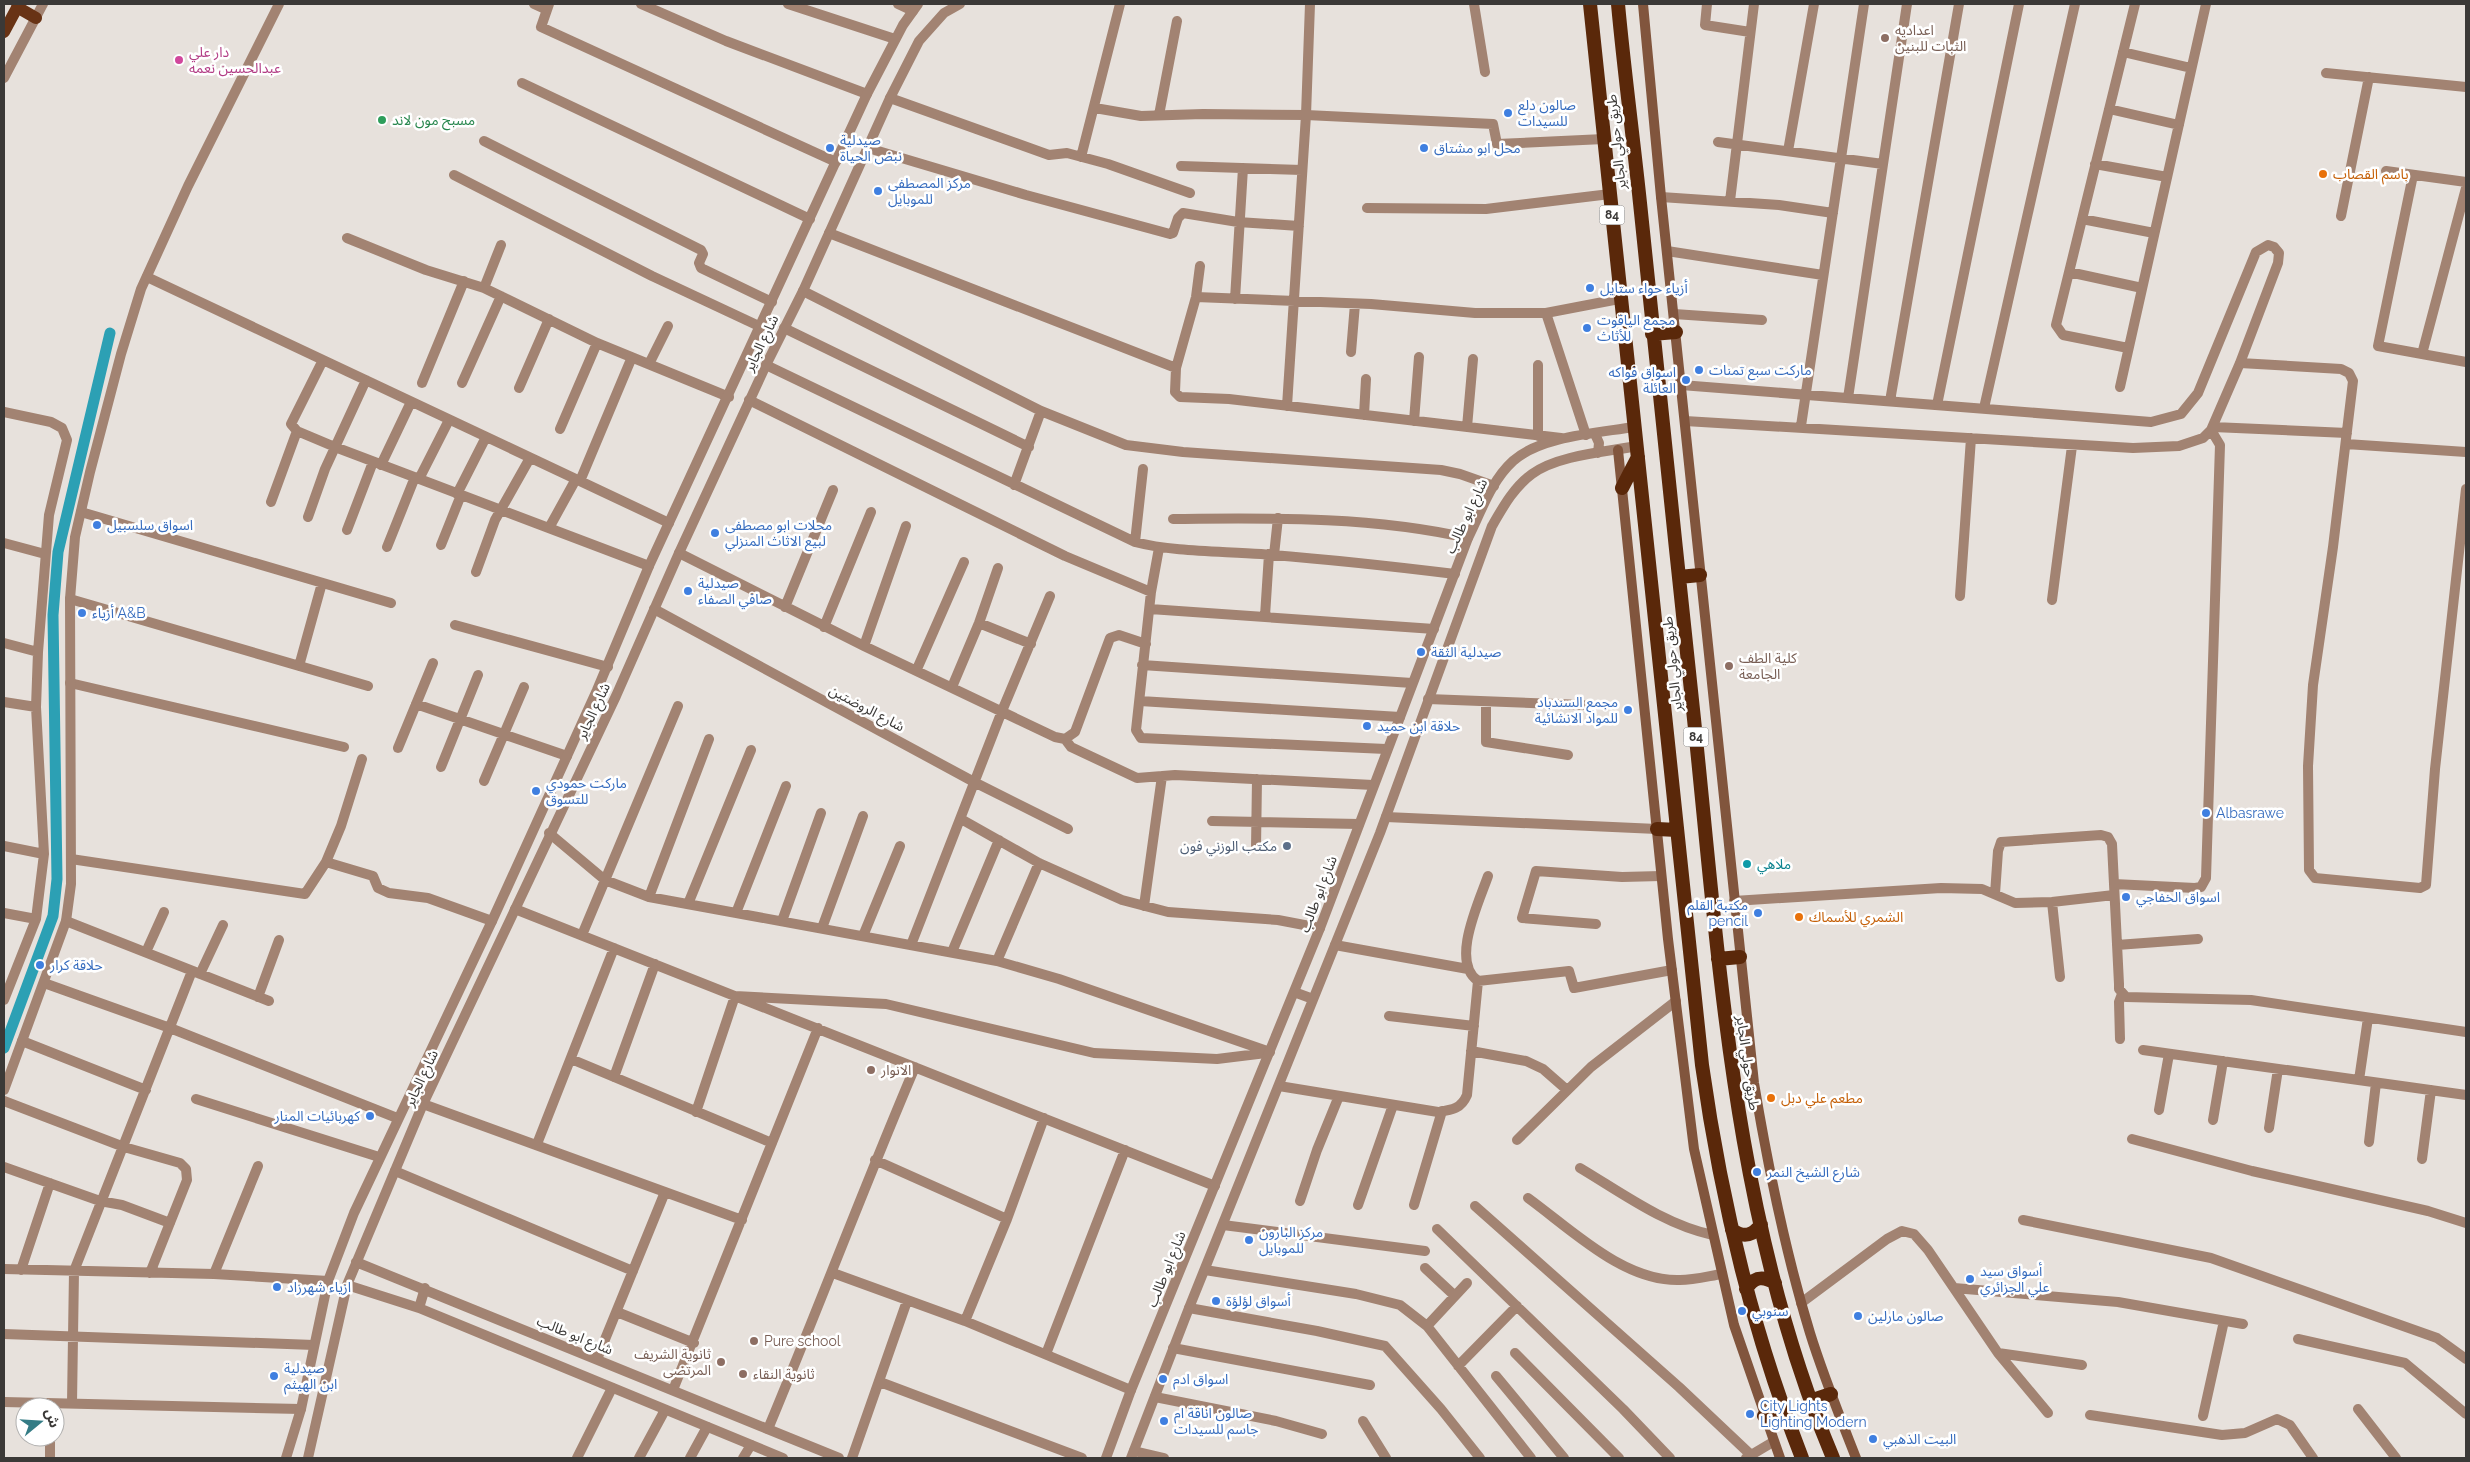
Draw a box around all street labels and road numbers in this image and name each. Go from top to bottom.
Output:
street label: طريق حولي الجاير [1603,93,1632,191]
road number: 84 [1600,206,1624,224]
street label: شارع الجاير [740,312,784,376]
street label: شارع ابو طالب [1442,476,1493,557]
street label: طريق حولي الجاير [1659,615,1688,713]
street label: شارع الجاير [573,680,616,744]
street label: شارع الروضتين [825,681,907,737]
road number: 84 [1684,728,1708,746]
street label: شارع ابو طالب [1296,853,1343,936]
street label: طريق حولي الجاير [1730,1013,1763,1112]
street label: شارع الجاير [401,1047,444,1111]
street label: شارع ابو طالب [1143,1229,1191,1311]
street label: شارع ابو طالب [533,1312,615,1360]

